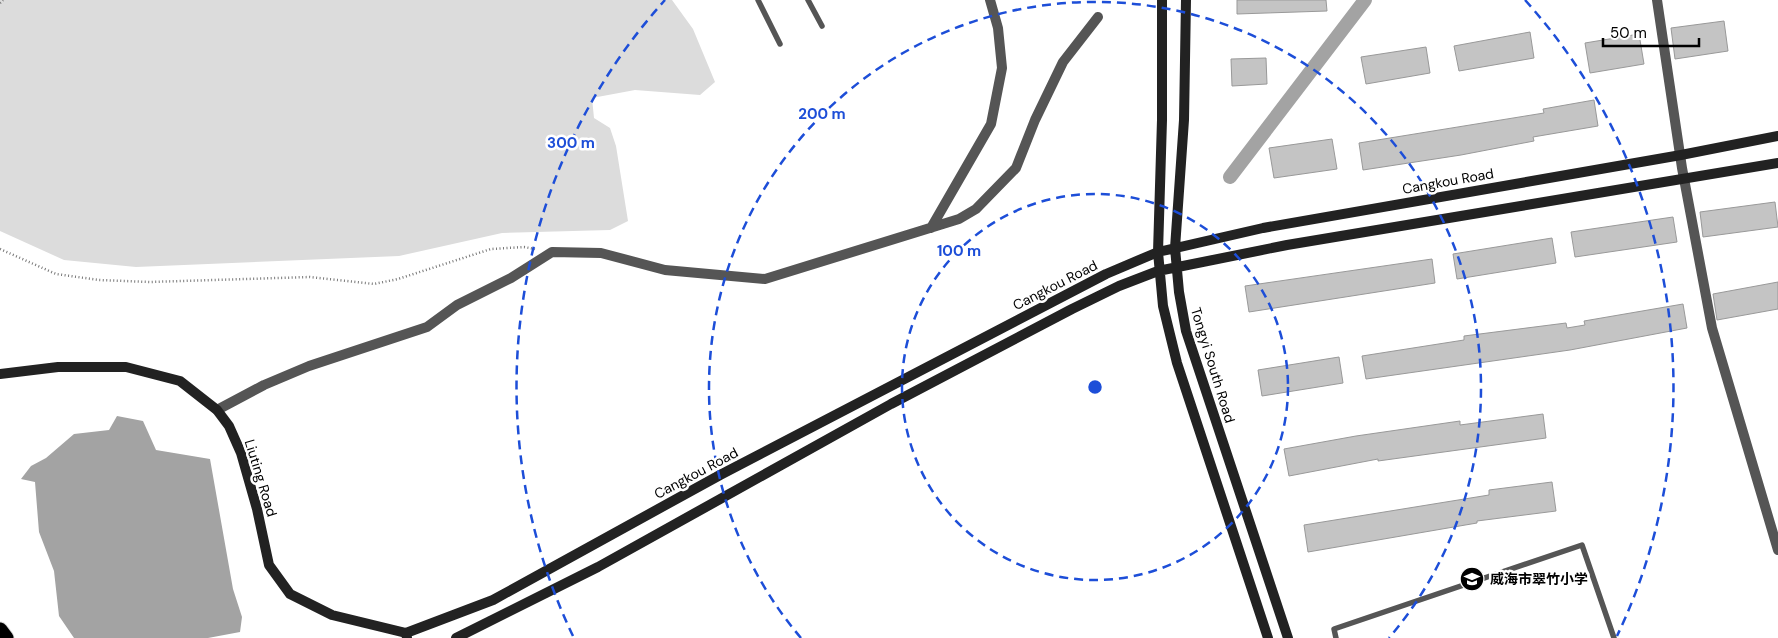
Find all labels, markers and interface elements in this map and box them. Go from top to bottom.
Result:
scale bar [1603,15,1699,47]
text: 50 m [1610,23,1647,43]
text: 200 m [798,104,846,124]
text: 300 m [547,133,595,153]
street label: Cangkou Road [1401,164,1495,198]
text: 100 m [937,241,981,261]
street label: Cangkou Road [1010,256,1100,314]
street label: Tongyi South Road [1187,305,1239,425]
centre of rings [1086,378,1104,396]
street label: Liuting Road [241,437,281,519]
street label: Cangkou Road [651,443,741,503]
school or university icon: 威海市翠竹小学 [1459,566,1485,592]
place label: 威海市翠竹小学 [1490,570,1588,588]

